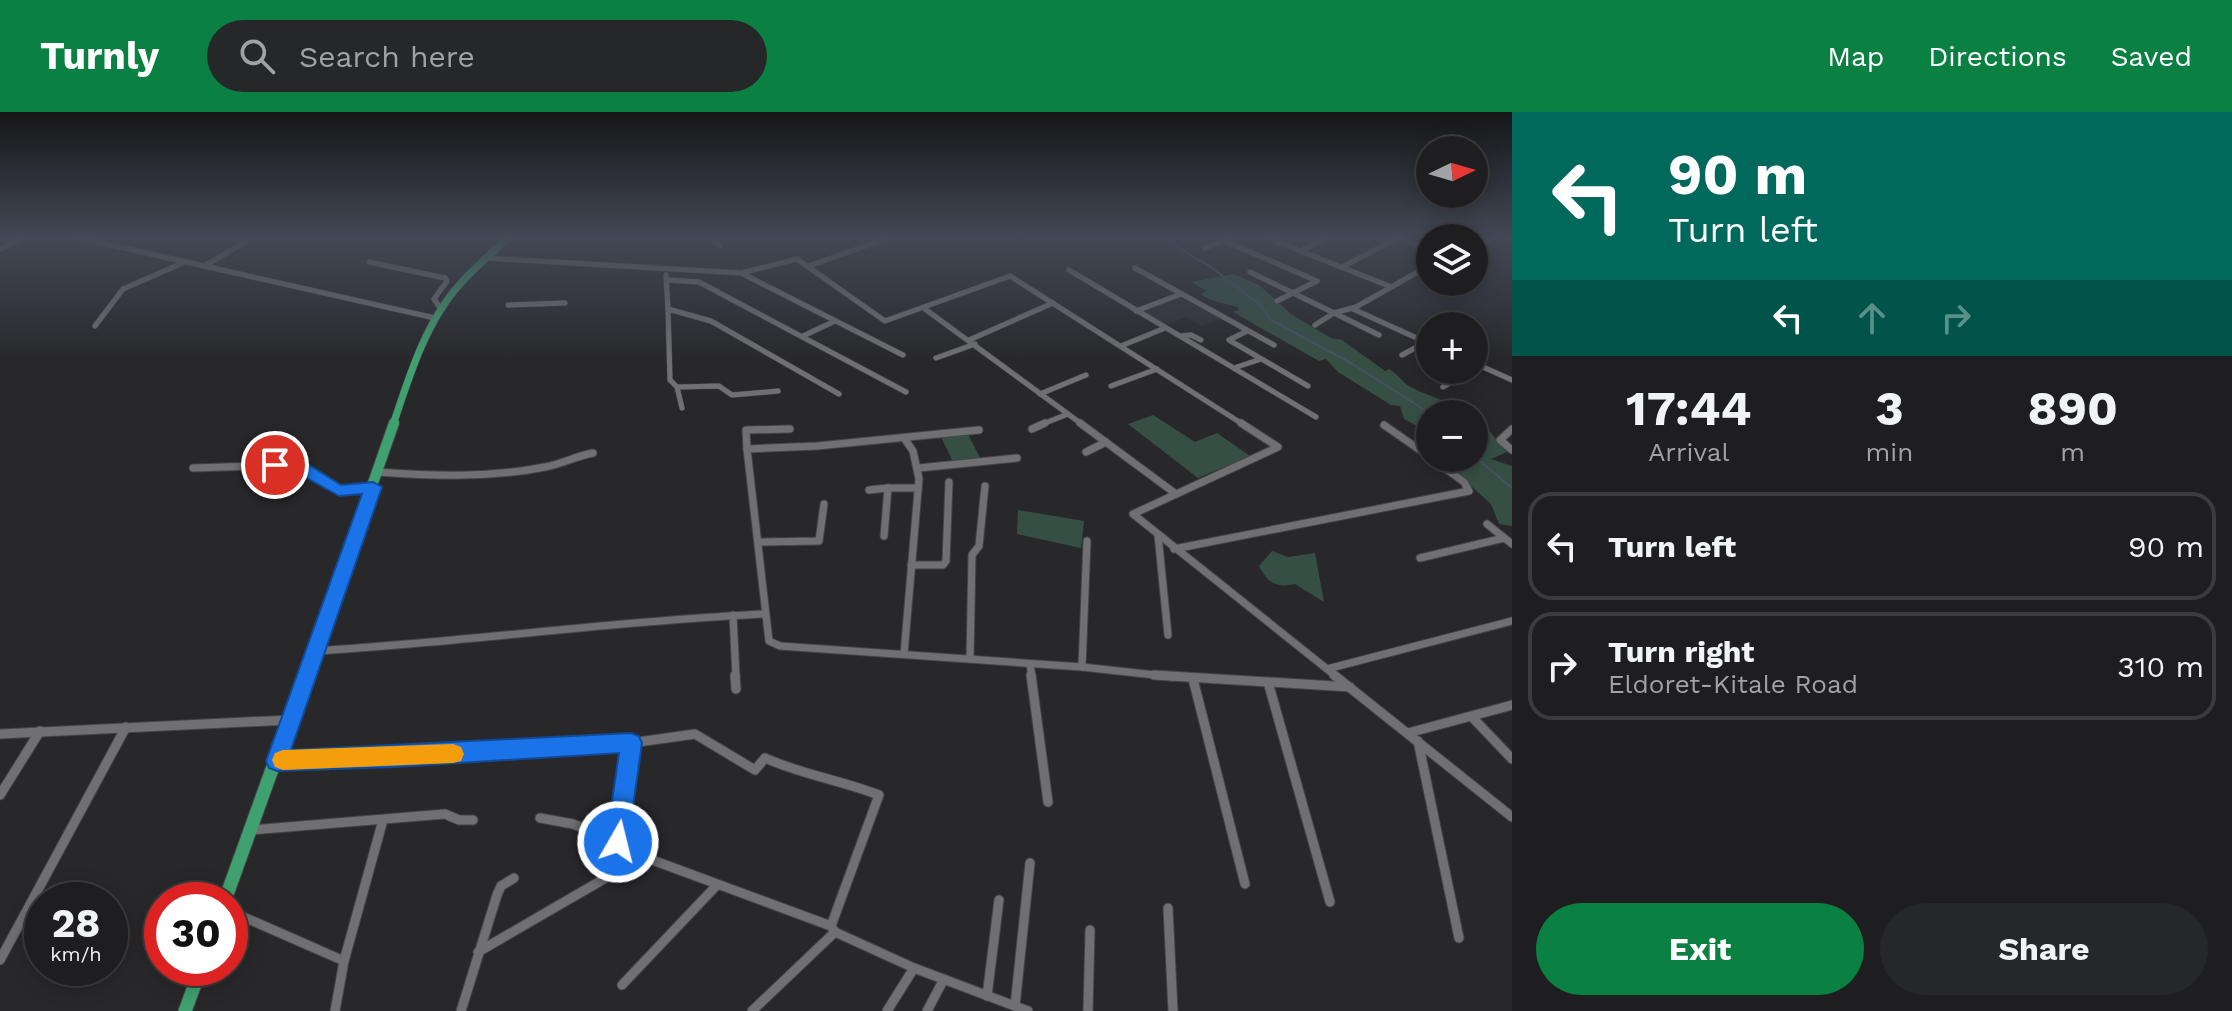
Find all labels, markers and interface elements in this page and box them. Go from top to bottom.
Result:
search box [207,20,767,92]
text: Turnly [40,34,159,78]
icon: search [235,34,279,78]
text: Search here [299,39,475,74]
text: Map [1827,40,1884,73]
text: Directions [1928,40,2067,73]
text: Saved [2111,40,2192,73]
north arrow [1416,136,1488,208]
map controls [1416,136,1488,472]
text: 90 m [1668,142,1807,208]
icon: left [1536,144,1640,248]
text: Turn left [1668,209,1818,251]
button: layers [1416,224,1488,296]
icon: left [1766,296,1810,340]
icon: ahead [1850,296,1894,340]
icon: right [1934,296,1978,340]
button: + [1416,312,1488,384]
text: 17:44 [1626,380,1752,437]
text: 3 [1875,380,1904,437]
text: 890 [2027,380,2118,437]
button: − [1416,400,1488,472]
pin [241,431,309,499]
text: Arrival [1648,437,1729,467]
text: min [1866,437,1913,467]
text: m [2060,437,2085,467]
icon: arrive [253,443,297,487]
icon: left [1540,524,1584,568]
text: Turn left [1608,529,1736,564]
text: 90 m [2128,529,2204,564]
text: Turn right [1608,634,1754,669]
icon: right [1540,644,1584,688]
text: 310 m [2117,649,2204,684]
text: Eldoret-Kitale Road [1608,669,1858,699]
position arrow [576,800,660,884]
speed limit sign: 30 [144,882,248,986]
text: 28 [52,900,100,947]
button: Exit [1536,903,1864,995]
button: Share [1880,903,2208,995]
text: km/h [50,942,102,966]

